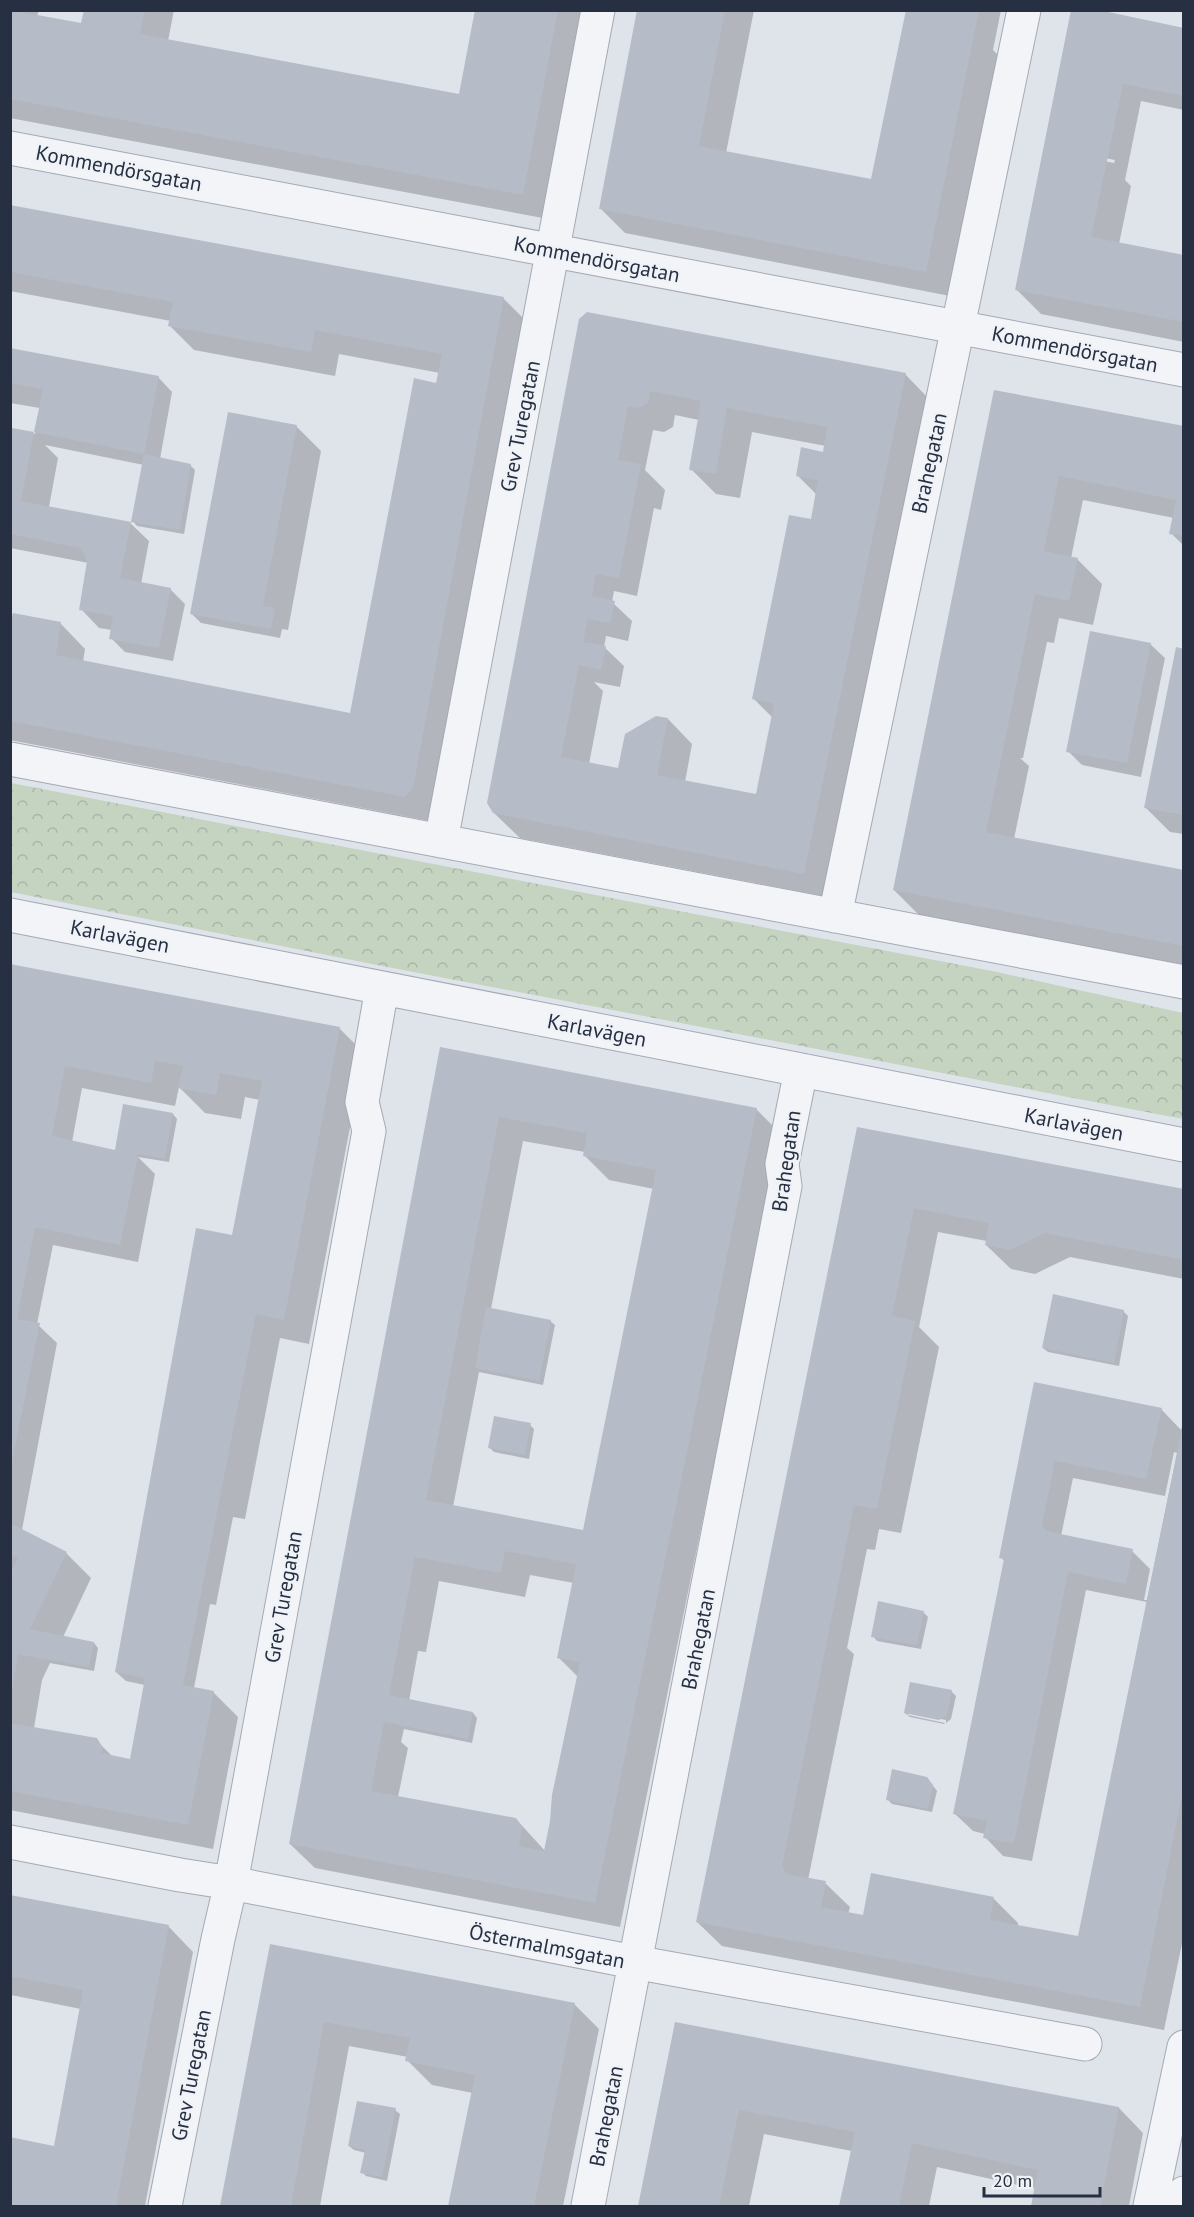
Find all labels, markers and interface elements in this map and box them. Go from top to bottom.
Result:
street label: Kommendörsgatan [34,139,204,197]
street label: Kommendörsgatan [512,230,682,288]
street label: Kommendörsgatan [990,320,1160,378]
street label: Grev Turegatan [494,358,546,494]
street label: Brahegatan [905,410,953,516]
street label: Karlavägen [68,913,172,959]
street label: Karlavägen [545,1007,649,1053]
street label: Karlavägen [1022,1101,1126,1147]
street label: Brahegatan [766,1108,806,1214]
street label: Grev Turegatan [258,1529,308,1665]
street label: Brahegatan [675,1586,721,1692]
street label: Östermalmsgatan [467,1918,627,1974]
street label: Grev Turegatan [165,2007,217,2143]
street label: Brahegatan [583,2063,629,2169]
scale bar [984,2160,1100,2198]
text: 20 m [993,2169,1032,2192]

